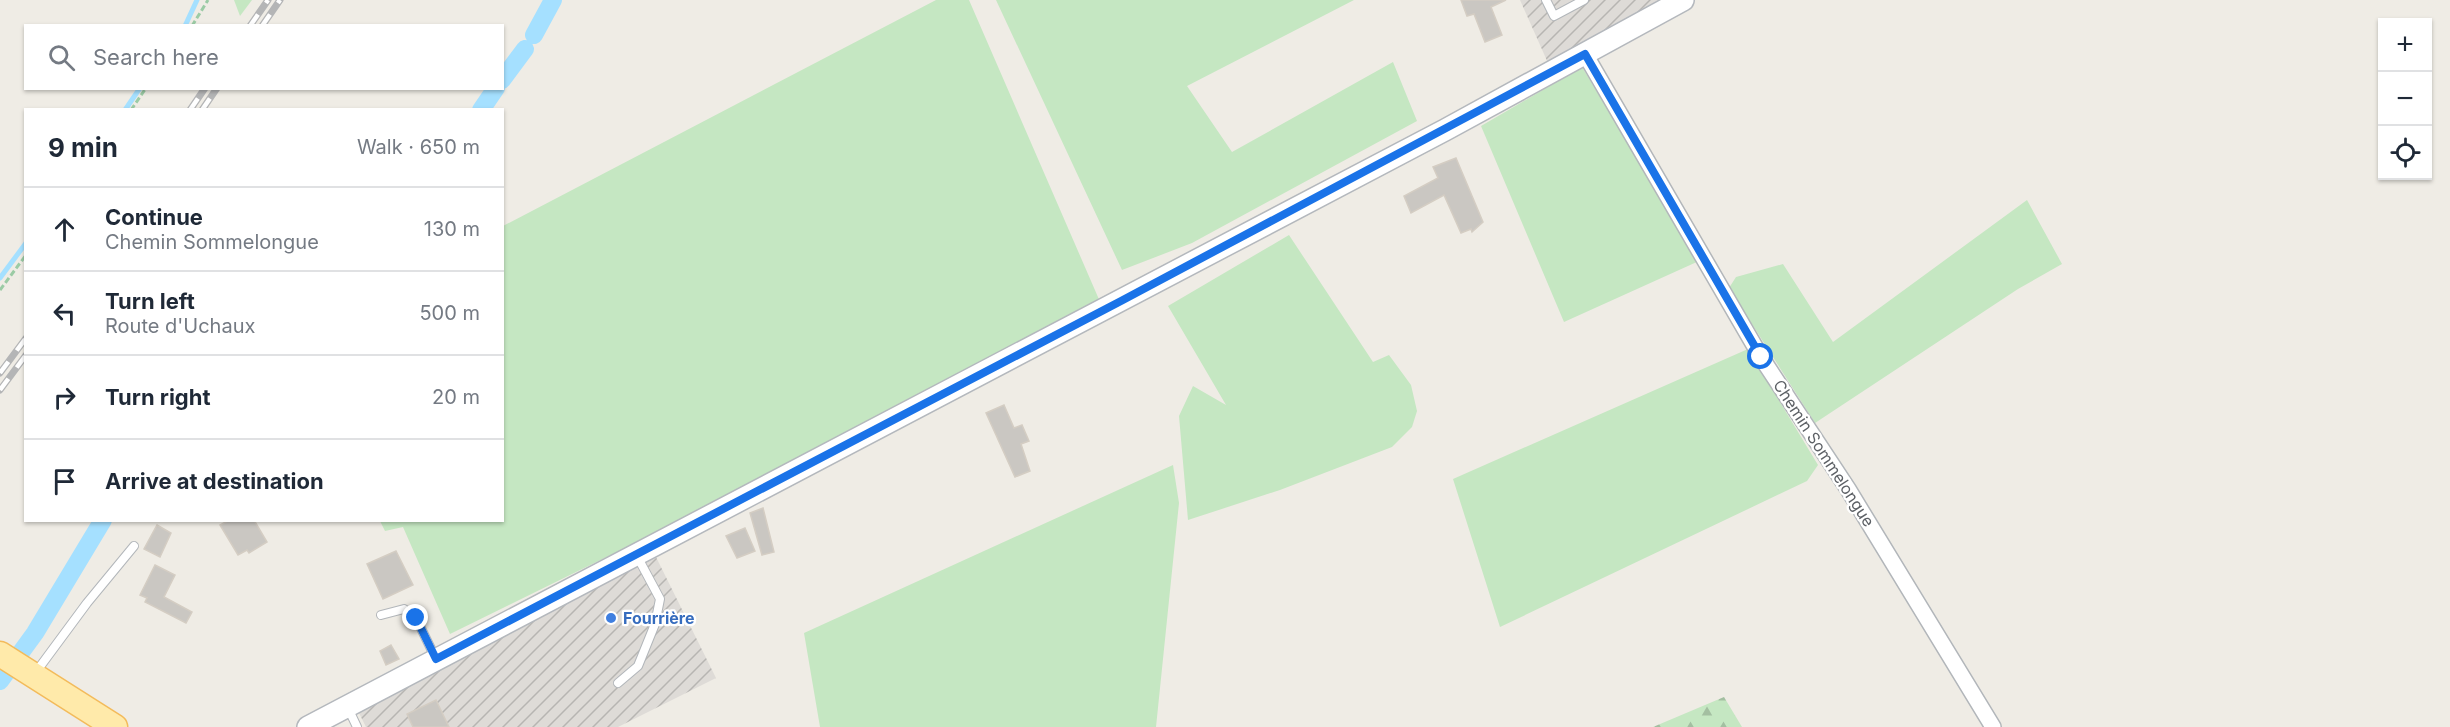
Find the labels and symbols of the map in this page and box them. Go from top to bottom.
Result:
route start [1747,343,1773,369]
street label: Chemin Sommelongue [1769,376,1879,530]
route end [402,604,428,630]
place label: Fourrière [623,608,695,628]
marker: Fourrière [604,611,618,625]

